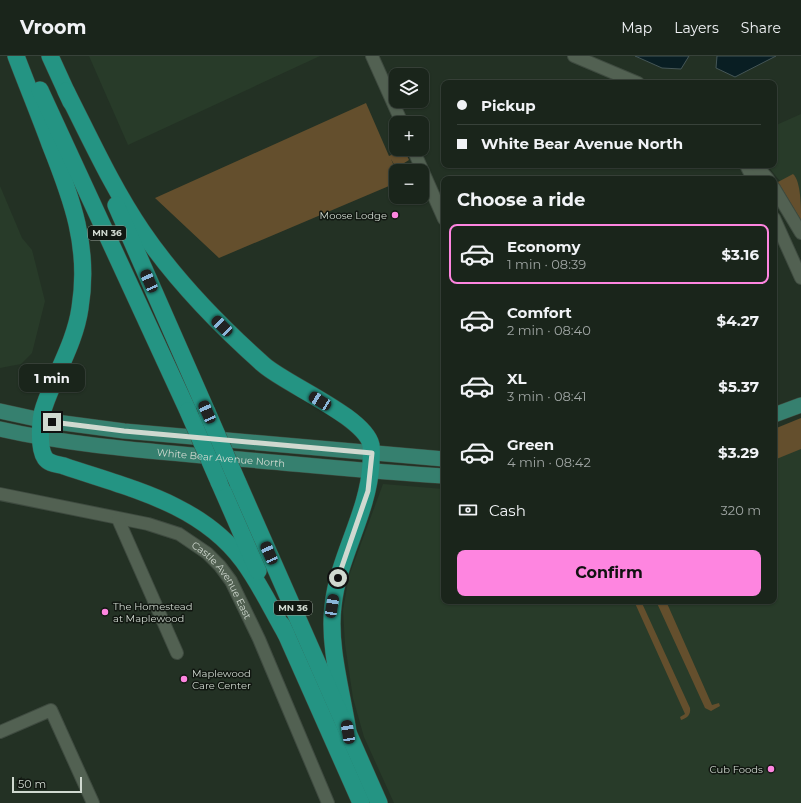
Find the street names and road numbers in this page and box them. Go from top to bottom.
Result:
road number: MN 36 [88,226,126,240]
street label: White Bear Avenue North [156,446,286,470]
street label: Castle Avenue East [189,538,254,621]
road number: MN 36 [274,601,312,615]

